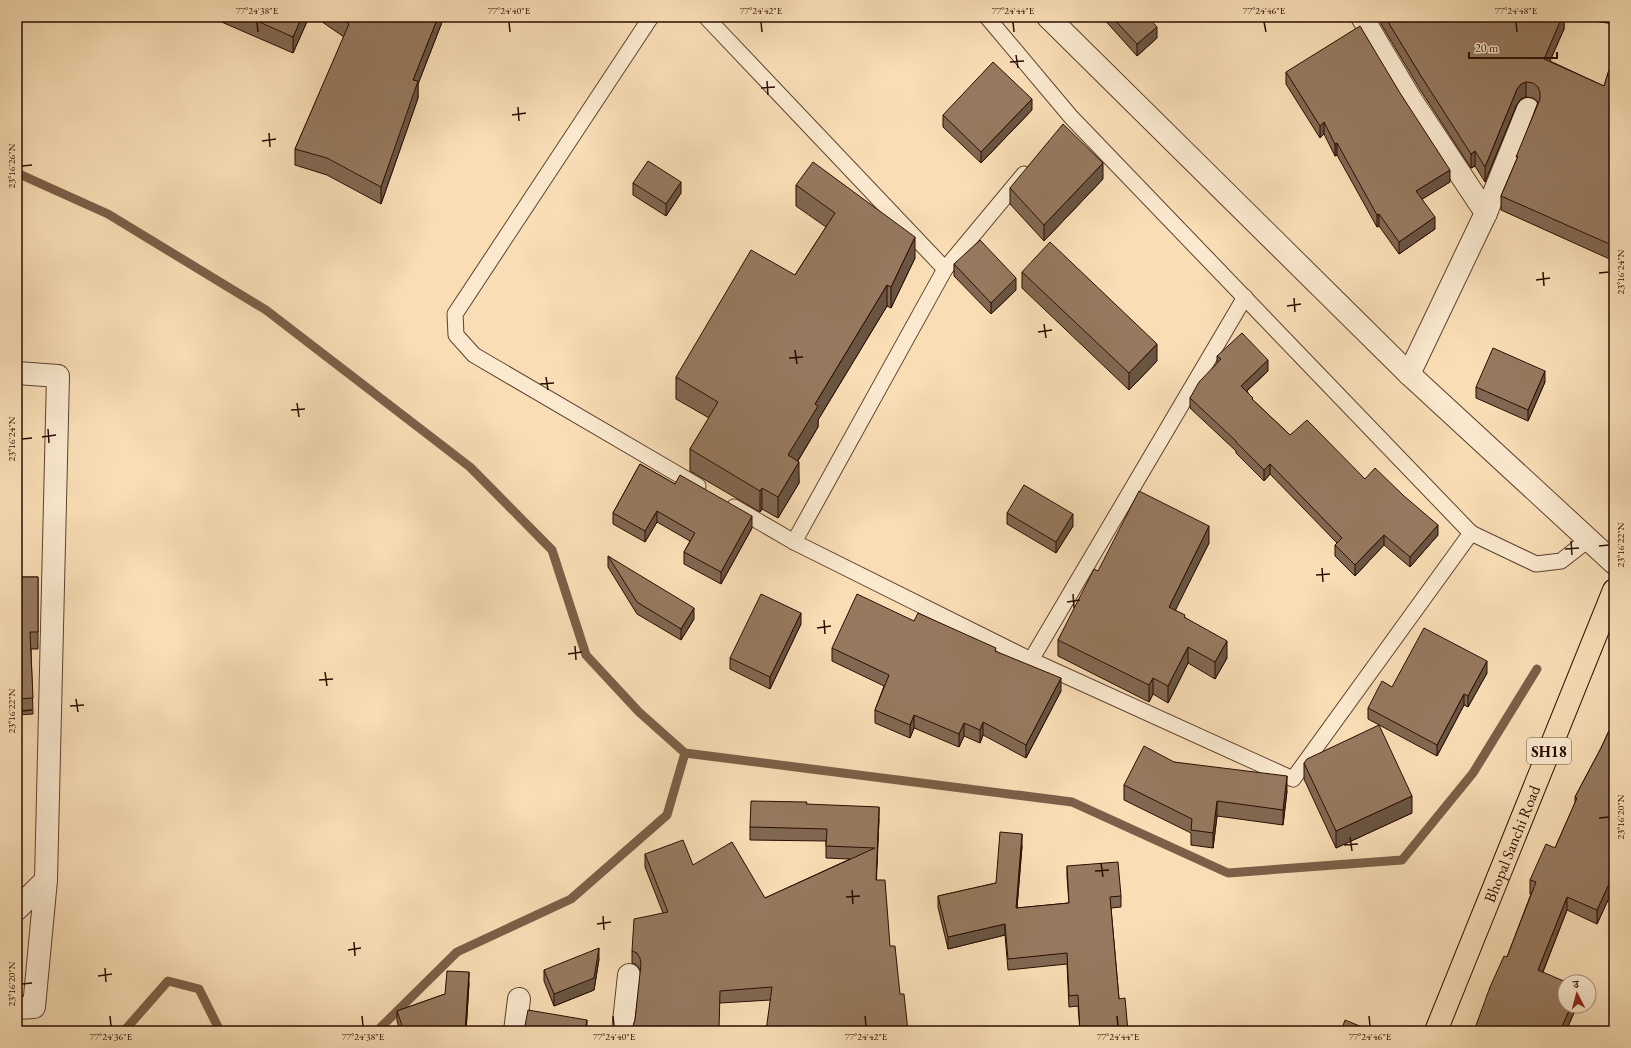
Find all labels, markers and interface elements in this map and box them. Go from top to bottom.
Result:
text: 77°24'38"E [236,4,279,17]
text: 77°24'40"E [488,4,531,17]
text: 77°24'42"E [740,4,783,17]
text: 77°24'44"E [992,4,1035,17]
text: 77°24'46"E [1243,4,1286,17]
text: 77°24'48"E [1495,4,1538,17]
scale bar [1469,34,1557,60]
text: 20 m [1475,40,1499,56]
text: 23°16'26"N [5,143,18,188]
text: 23°16'24"N [1614,249,1627,294]
text: 23°16'24"N [5,416,18,461]
text: 23°16'22"N [1614,522,1627,567]
text: 23°16'22"N [5,688,18,733]
road number: SH18 [1527,738,1571,764]
street label: Bhopal Sanchi Road [1479,781,1545,905]
text: 23°16'20"N [1614,794,1627,839]
text: 23°16'20"N [5,961,18,1006]
north arrow [1557,974,1597,1014]
text: उ [1571,977,1581,991]
text: 77°24'36"E [90,1030,133,1043]
text: 77°24'38"E [342,1030,385,1043]
text: 77°24'40"E [593,1030,636,1043]
text: 77°24'42"E [845,1030,888,1043]
text: 77°24'44"E [1097,1030,1140,1043]
text: 77°24'46"E [1349,1030,1392,1043]

